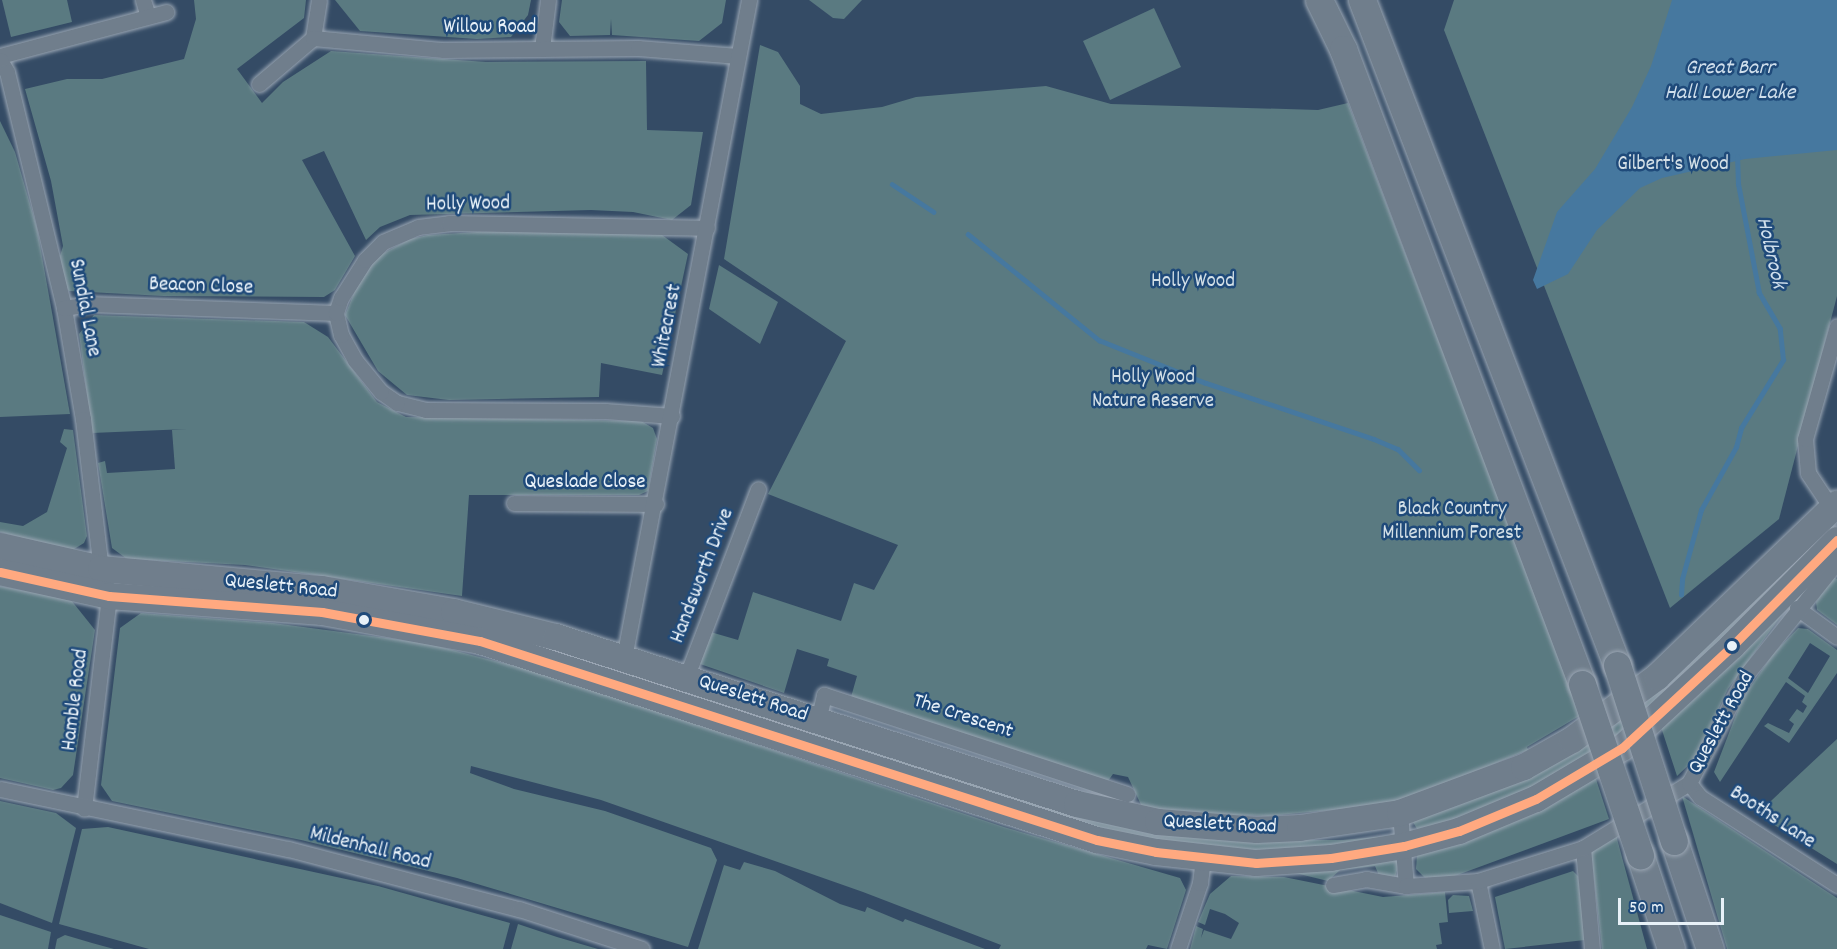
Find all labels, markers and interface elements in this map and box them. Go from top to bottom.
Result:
street label: Willow Road [444,15,536,41]
water label: Great Barr Hall Lower Lake [1665,55,1795,106]
park label: Gilbert's Wood [1617,152,1729,178]
street label: Holly Wood [426,192,510,218]
water label: Holbrook [1749,215,1791,291]
street label: Sundial Lane [62,257,106,359]
park label: Holly Wood [1151,269,1235,295]
street label: Beacon Close [149,273,253,301]
street label: Whitecrest [648,282,688,370]
park label: Holly Wood Nature Reserve [1092,365,1214,415]
street label: Queslade Close [525,470,645,496]
park label: Black Country Millennium Forest [1382,497,1522,547]
street label: Handsworth Drive [666,505,740,647]
street label: Queslett Road [223,569,339,605]
unlabelled marker [358,614,370,626]
unlabelled marker [1726,640,1738,652]
street label: Hamble Road [57,648,95,752]
street label: Queslett Road [1684,667,1760,779]
street label: Queslett Road [695,670,811,728]
street label: The Crescent [910,689,1016,745]
street label: Booths Lane [1724,781,1820,855]
street label: Queslett Road [1163,809,1277,841]
street label: Mildenhall Road [307,822,433,876]
scale bar [1621,886,1728,924]
text: 50 m [1629,896,1664,921]

